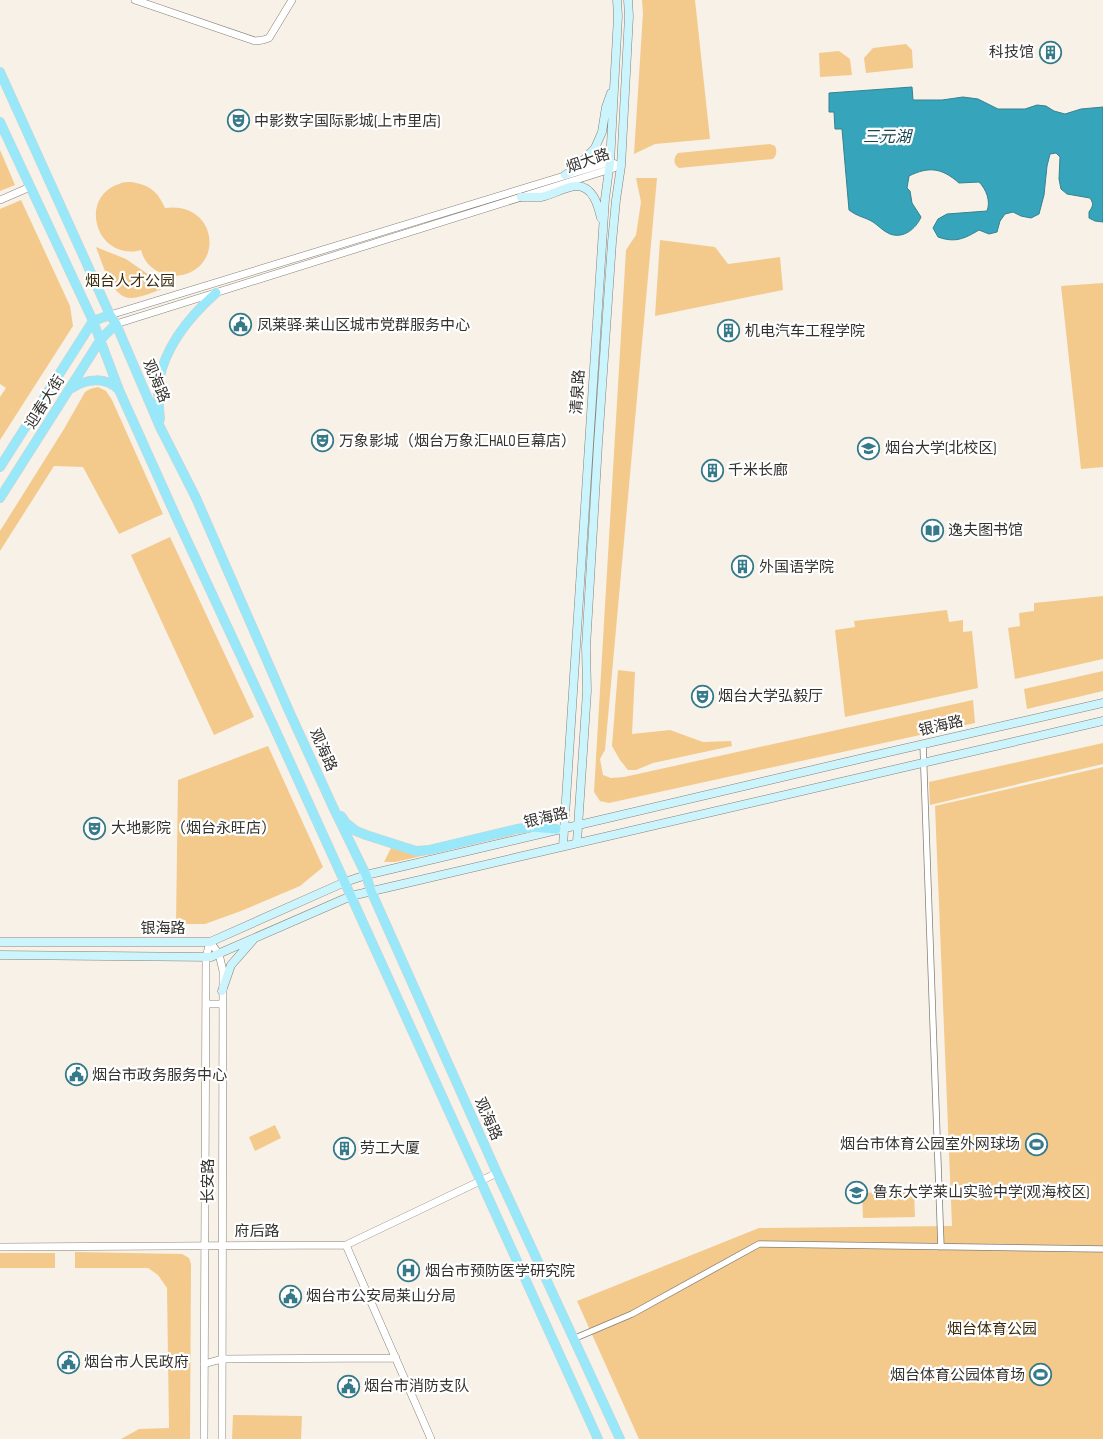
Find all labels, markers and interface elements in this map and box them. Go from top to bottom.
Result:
building icon: 科技馆 [1038,40,1062,64]
place label: 科技馆 [989,43,1034,62]
theatre icon: 中影数字国际影城(上市里店) [226,109,250,133]
place label: 中影数字国际影城(上市里店) [254,112,441,131]
water label: 三元湖 [863,128,914,147]
street label: 烟大路 [564,145,612,177]
park label: 烟台人才公园 [85,272,175,291]
public building icon: 凤莱驿·莱山区城市党群服务中心 [229,313,253,337]
place label: 凤莱驿·莱山区城市党群服务中心 [257,316,470,335]
building icon: 机电汽车工程学院 [717,319,741,343]
place label: 机电汽车工程学院 [745,322,865,341]
street label: 观海路 [138,357,174,405]
street label: 清泉路 [567,369,589,415]
street label: 迎春大街 [21,372,69,432]
theatre icon: 万象影城（烟台万象汇HALO巨幕店） [311,429,335,453]
place label: 万象影城（烟台万象汇HALO巨幕店） [339,432,576,451]
school or university icon: 烟台大学(北校区) [857,436,881,460]
place label: 烟台大学(北校区) [885,439,997,458]
building icon: 千米长廊 [700,458,724,482]
place label: 千米长廊 [728,461,788,480]
library icon: 逸夫图书馆 [920,518,944,542]
place label: 逸夫图书馆 [948,521,1023,540]
building icon: 外国语学院 [731,555,755,579]
place label: 外国语学院 [759,558,834,577]
theatre icon: 烟台大学弘毅厅 [690,684,714,708]
place label: 烟台大学弘毅厅 [718,687,823,706]
street label: 银海路 [917,712,965,740]
street label: 观海路 [305,726,341,774]
street label: 银海路 [522,804,570,832]
theatre icon: 大地影院（烟台永旺店） [83,816,107,840]
place label: 大地影院（烟台永旺店） [111,819,276,838]
street label: 银海路 [140,919,186,938]
public building icon: 烟台市政务服务中心 [64,1063,88,1087]
place label: 烟台市政务服务中心 [92,1066,227,1085]
street label: 观海路 [470,1095,506,1143]
sports icon: 烟台市体育公园室外网球场 [1024,1132,1048,1156]
place label: 烟台市体育公园室外网球场 [840,1135,1020,1154]
building icon: 劳工大厦 [332,1136,356,1160]
place label: 劳工大厦 [360,1139,420,1158]
street label: 长安路 [199,1158,218,1204]
school or university icon: 鲁东大学莱山实验中学(观海校区) [845,1180,869,1204]
place label: 鲁东大学莱山实验中学(观海校区) [873,1183,1090,1202]
street label: 府后路 [234,1222,280,1241]
hospital icon: 烟台市预防医学研究院 [397,1259,421,1283]
place label: 烟台市预防医学研究院 [425,1262,575,1281]
public building icon: 烟台市公安局莱山分局 [278,1284,302,1308]
place label: 烟台市公安局莱山分局 [306,1287,456,1306]
park label: 烟台体育公园 [947,1320,1037,1339]
public building icon: 烟台市人民政府 [56,1350,80,1374]
place label: 烟台市人民政府 [84,1353,189,1372]
sports icon: 烟台体育公园体育场 [1029,1363,1053,1387]
place label: 烟台体育公园体育场 [890,1366,1025,1385]
public building icon: 烟台市消防支队 [336,1374,360,1398]
place label: 烟台市消防支队 [364,1377,469,1396]

